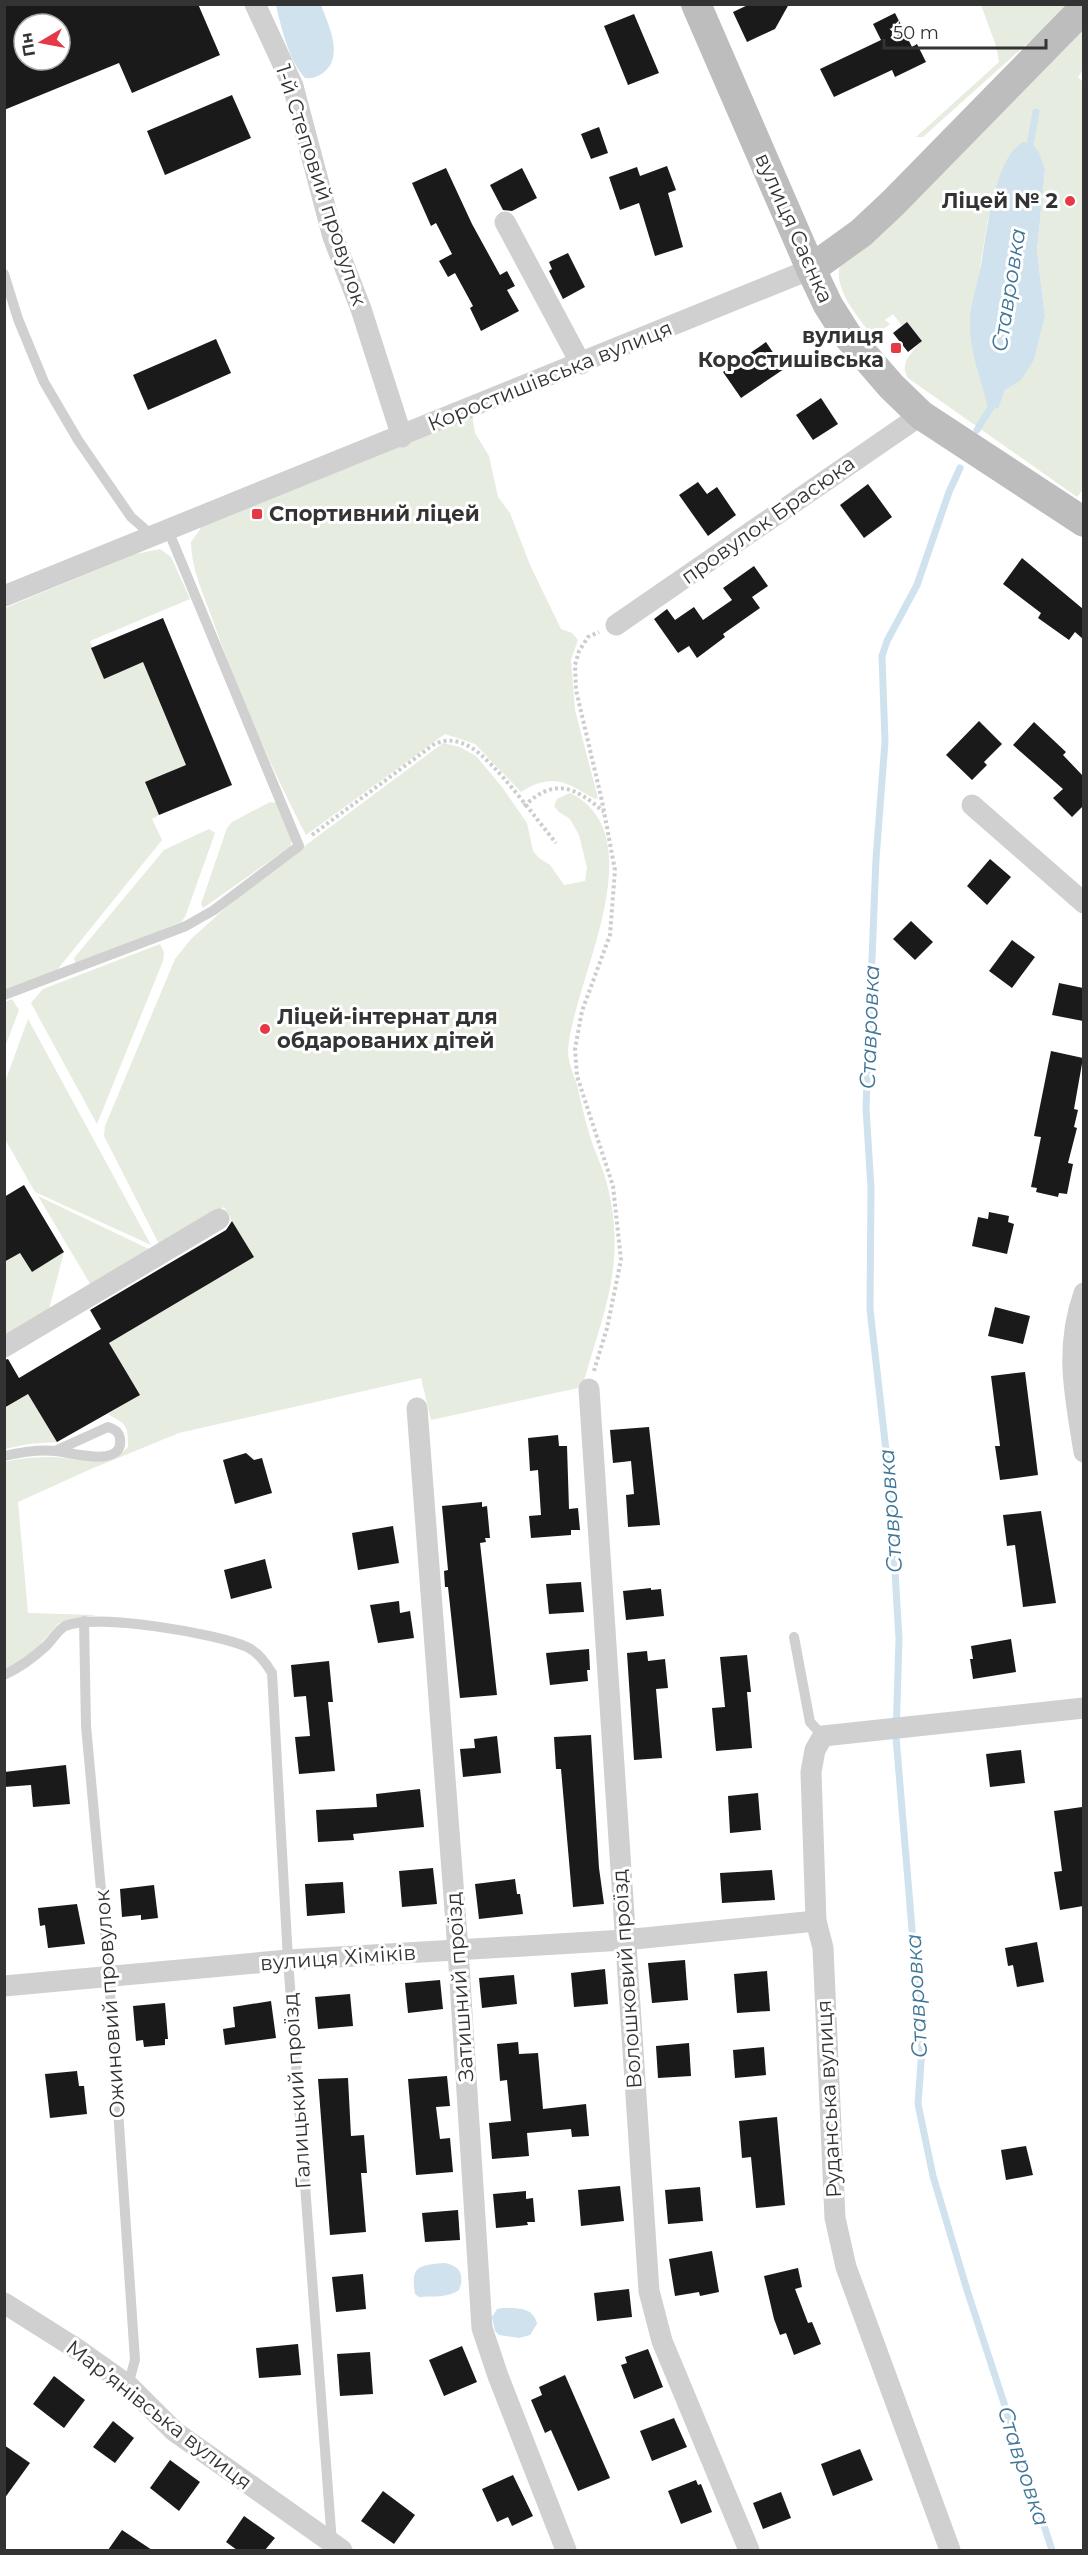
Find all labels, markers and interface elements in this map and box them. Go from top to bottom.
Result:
north arrow [12,12,72,72]
scale bar [884,12,1046,50]
text: 50 m [893,22,939,44]
text: Пн [16,31,39,58]
street label: 1-й Степовий провулок [271,61,372,309]
street label: вулиця Саєнка [750,149,839,307]
place label: Ліцей № 2 [942,188,1058,213]
marker: Ліцей № 2 [1063,194,1077,208]
water label: Ставровка [985,226,1032,354]
street label: Коростишівська вулиця [424,315,676,436]
place label: вулиця Коростишівська [698,323,884,372]
marker: вулиця Коростишівська [889,341,903,355]
street label: провулок Брасюка [676,450,859,589]
place label: Спортивний ліцей [269,501,480,526]
marker: Спортивний ліцей [250,507,264,521]
water label: Ставровка [854,964,885,1090]
place label: Ліцей-інтернат для обдарованих дітей [277,1004,498,1053]
marker: Ліцей-інтернат для обдарованих дітей [258,1022,272,1036]
water label: Ставровка [873,1448,908,1574]
street label: Волошковий проїзд [606,1868,647,2090]
street label: Ожиновий провулок [89,1889,130,2119]
street label: Затишний проїзд [440,1891,479,2083]
water label: Ставровка [900,1933,933,2059]
street label: вулиця Хіміків [259,1940,417,1975]
street label: Галицький проїзд [277,1992,316,2190]
street label: Руданська вулиця [811,1999,846,2199]
street label: Марʼянівська вулиця [62,2334,257,2495]
water label: Ставровка [991,2403,1056,2530]

